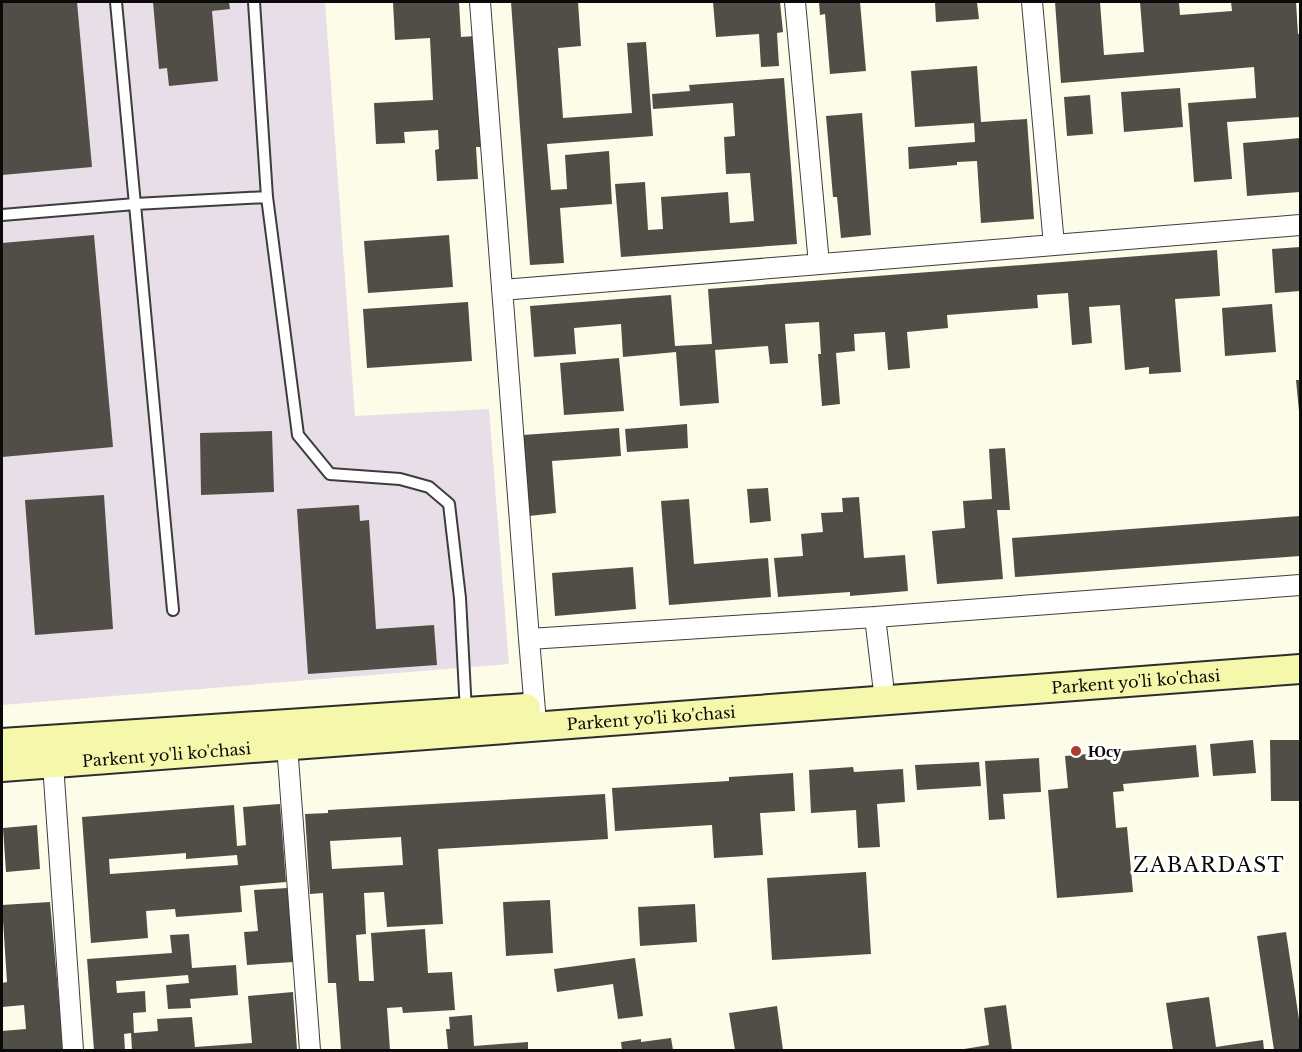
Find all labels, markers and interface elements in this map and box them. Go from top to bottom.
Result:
street label: Parkent yo'li ko'chasi [1051,665,1222,698]
street label: Parkent yo'li ko'chasi [566,702,737,734]
street label: Parkent yo'li ko'chasi [81,738,252,771]
place label: Юсу [1088,741,1121,761]
marker: Юсу [1069,744,1083,758]
district label: ZABARDAST [1133,853,1285,877]

